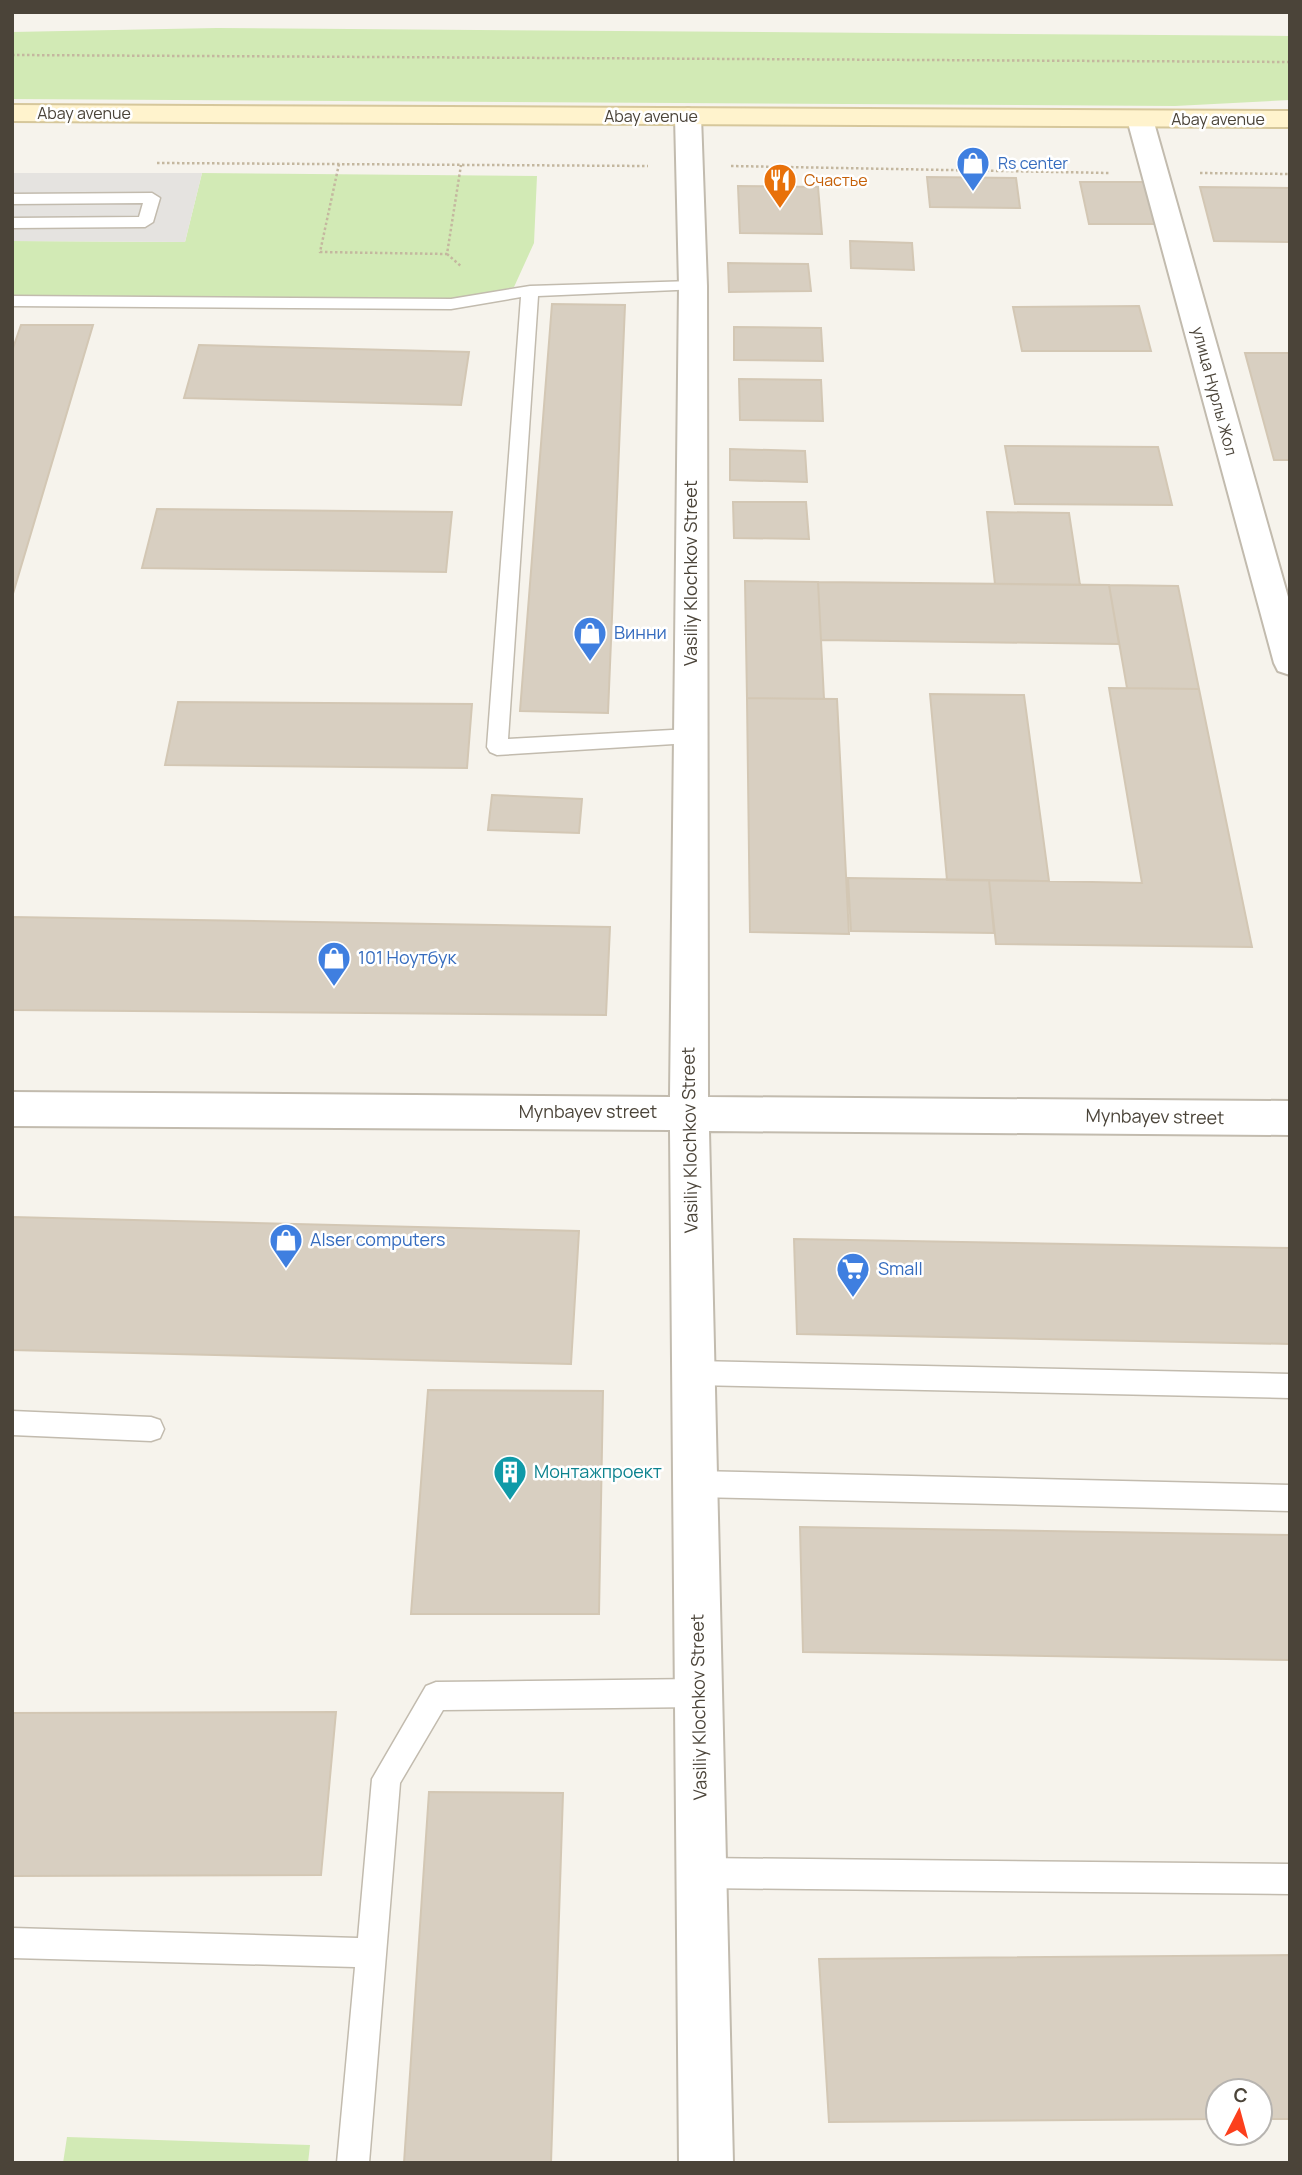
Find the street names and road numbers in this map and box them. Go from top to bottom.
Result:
street label: Abay avenue [37,102,131,124]
street label: Abay avenue [604,105,698,127]
street label: Abay avenue [1171,108,1265,130]
street label: улица Нурлы Жол [1187,324,1243,458]
street label: Vasiliy Klochkov Street [678,480,702,666]
street label: Vasiliy Klochkov Street [675,1047,703,1233]
street label: Mynbayev street [519,1099,657,1123]
street label: Mynbayev street [1085,1103,1225,1129]
street label: Vasiliy Klochkov Street [684,1614,712,1800]

